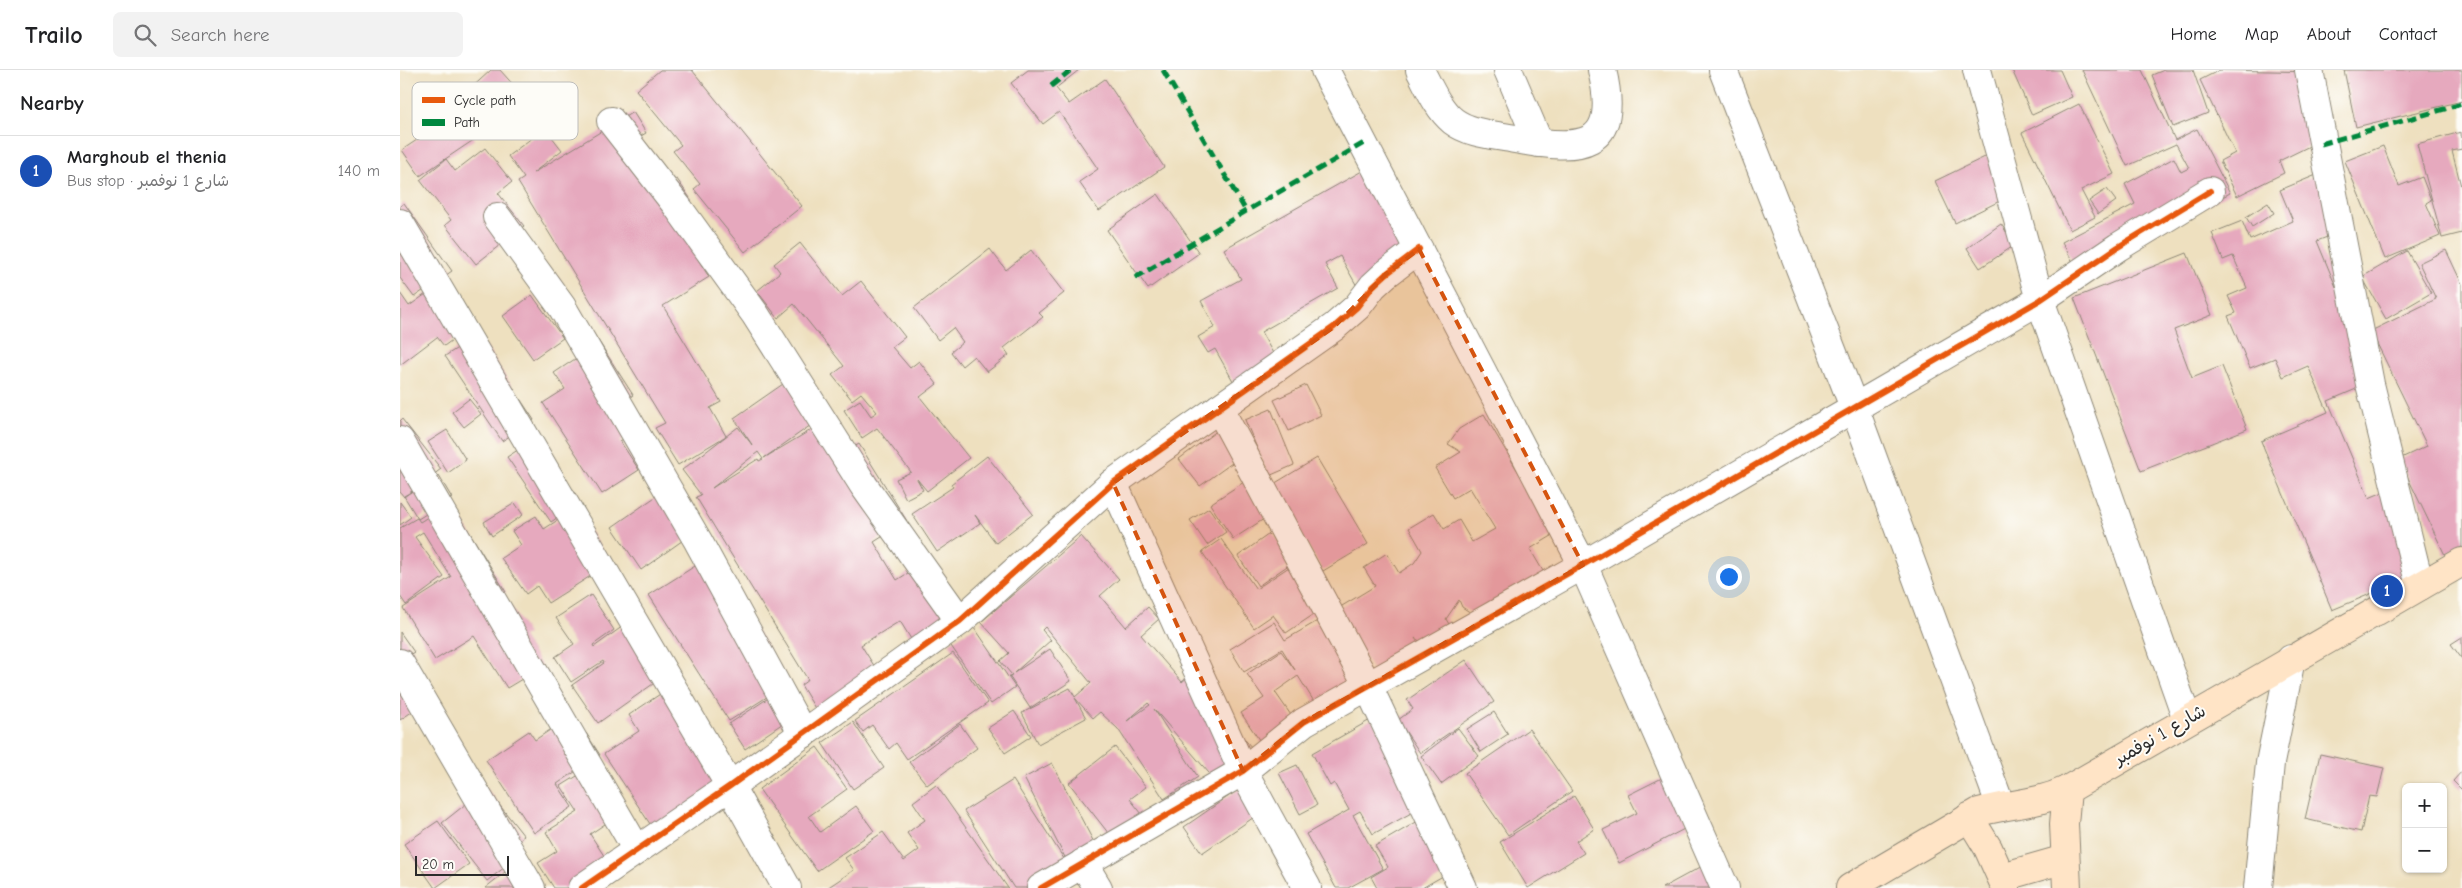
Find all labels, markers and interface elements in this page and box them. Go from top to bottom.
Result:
search box [113,12,463,57]
text: Trailo [25,21,83,49]
icon: search [131,21,159,49]
text: Search here [171,24,270,46]
text: Home [2170,24,2217,45]
text: Map [2245,24,2279,45]
text: About [2307,24,2351,45]
text: Contact [2379,24,2437,45]
legend [412,82,578,140]
text: Nearby [20,91,84,115]
text: Cycle path [454,92,516,109]
text: Path [454,114,480,131]
text: Marghoub el thenia [67,146,227,168]
text: 1 [33,162,39,180]
text: 140 m [338,162,380,180]
text: Bus stop · شارع 1 نوفمبر [67,172,229,190]
your location [1716,564,1742,590]
pin: 1 [2371,572,2403,610]
street label: شارع 1 نوفمبر [2109,700,2210,772]
map controls [2402,783,2447,873]
button: + [2402,783,2447,828]
button: − [2402,828,2447,873]
scale bar [415,853,509,876]
text: 20 m [422,856,454,873]

